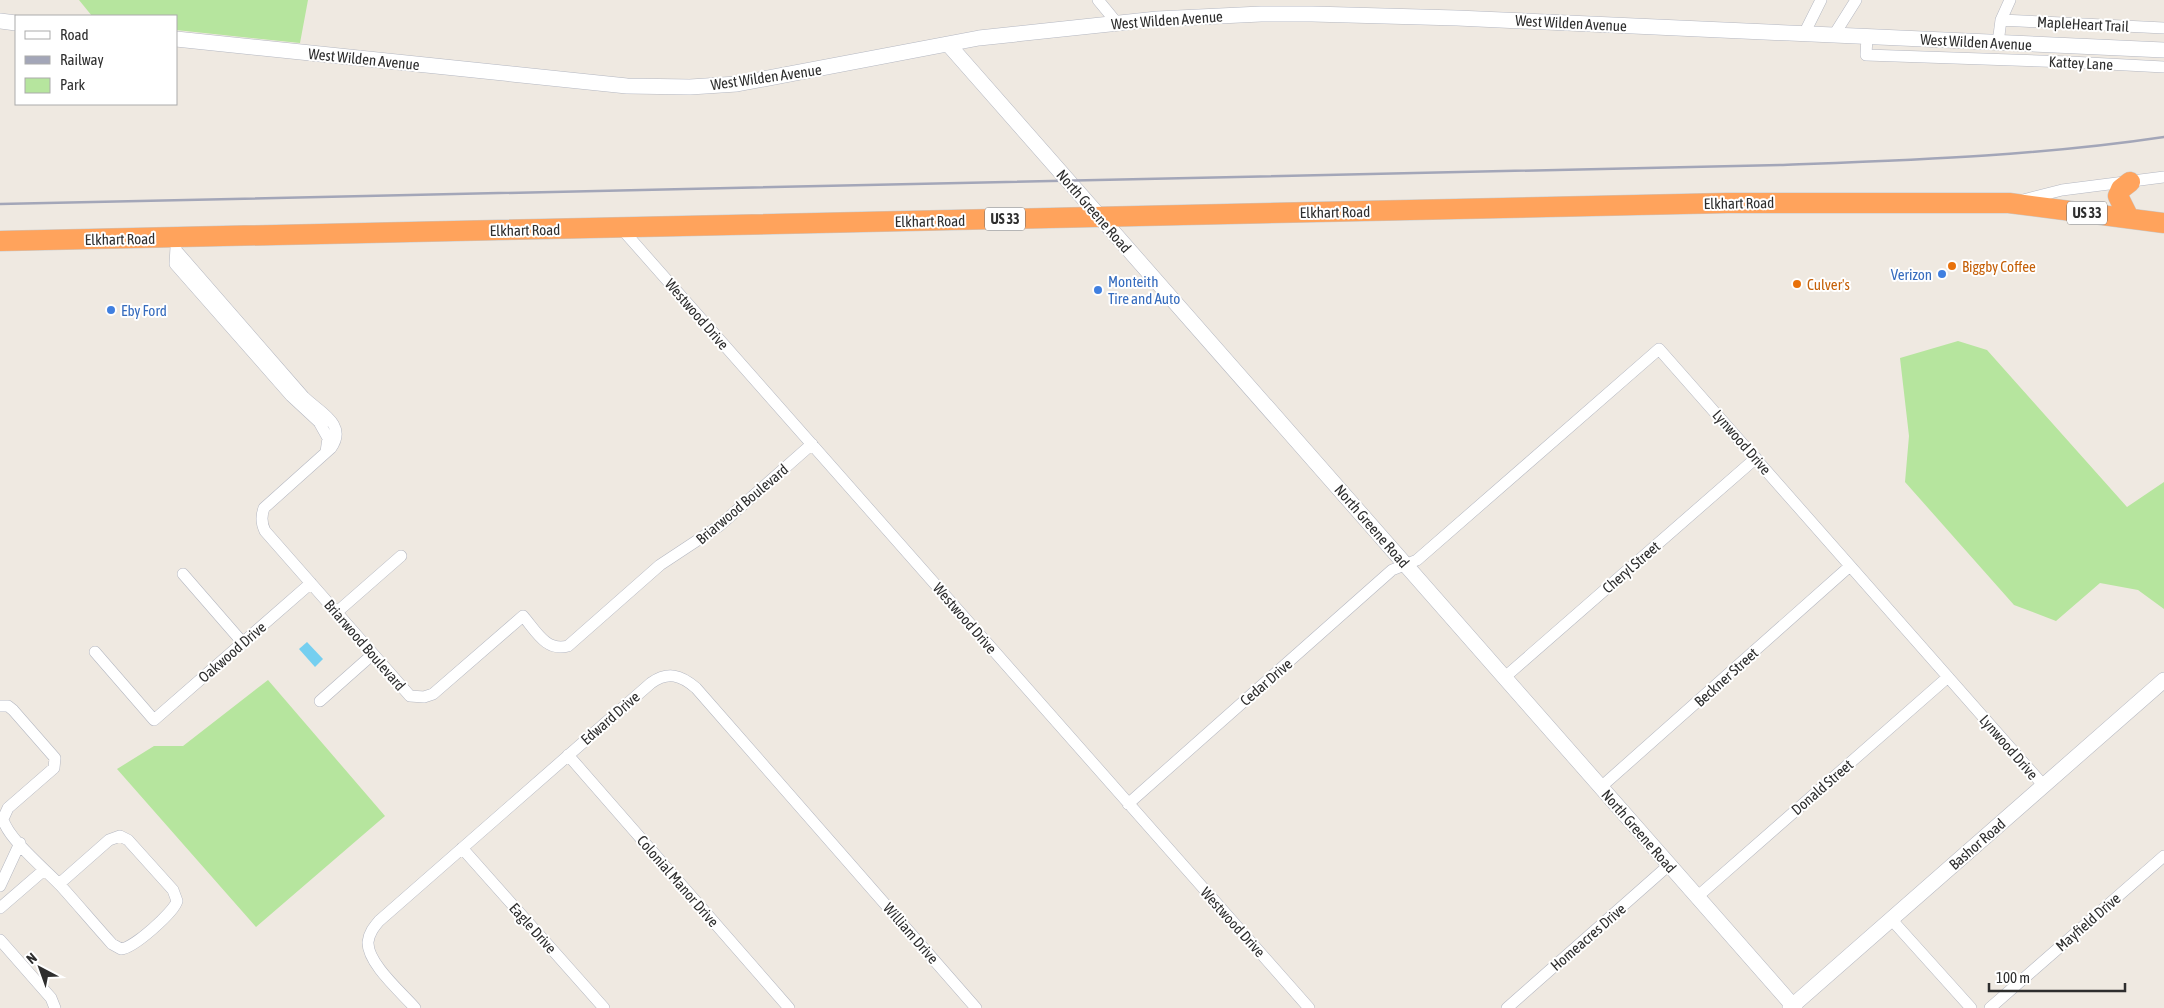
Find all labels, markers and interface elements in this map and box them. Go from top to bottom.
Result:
street label: West Wilden Avenue [1111,8,1224,32]
street label: West Wilden Avenue [1515,12,1627,34]
street label: MapleHeart Trail [2037,13,2129,35]
legend [15,15,178,105]
text: Road [60,26,89,43]
street label: West Wilden Avenue [1920,31,2032,53]
street label: West Wilden Avenue [308,45,421,73]
text: Railway [60,51,104,68]
street label: Kattey Lane [2048,53,2114,73]
street label: West Wilden Avenue [709,61,823,93]
text: Park [60,76,85,93]
street label: North Greene Road [1053,166,1135,256]
street label: Elkhart Road [1704,194,1774,212]
road number: US 33 [2067,202,2107,224]
street label: Elkhart Road [1300,203,1370,221]
road number: US 33 [985,208,1025,230]
street label: Elkhart Road [895,212,965,230]
street label: Elkhart Road [490,221,560,239]
street label: Elkhart Road [85,230,155,248]
place label: Biggby Coffee [1962,258,2036,275]
marker: Biggby Coffee [1946,260,1958,272]
place label: Verizon [1891,266,1932,283]
marker: Verizon [1936,268,1948,280]
place label: Monteith Tire and Auto [1108,273,1180,307]
street label: Westwood Drive [662,275,732,353]
place label: Culver's [1807,276,1850,293]
marker: Culver's [1791,278,1803,290]
marker: Monteith Tire and Auto [1092,284,1104,296]
place label: Eby Ford [121,302,167,319]
marker: Eby Ford [105,304,117,316]
street label: Lynwood Drive [1709,406,1775,478]
street label: Briarwood Boulevard [693,461,791,547]
street label: North Greene Road [1331,481,1413,571]
street label: Cheryl Street [1599,537,1663,597]
street label: Westwood Drive [930,579,1000,657]
street label: Briarwood Boulevard [321,596,409,694]
street label: Oakwood Drive [195,618,269,686]
street label: Beckner Street [1691,644,1761,710]
street label: Cedar Drive [1237,655,1296,709]
street label: Edward Drive [577,688,643,748]
street label: Lynwood Drive [1976,711,2042,783]
street label: Donald Street [1788,756,1856,818]
street label: North Greene Road [1598,786,1680,876]
street label: Bashor Road [1945,815,2009,873]
street label: Colonial Manor Drive [634,832,722,930]
street label: Westwood Drive [1197,884,1269,961]
street label: Mayfield Drive [2052,889,2124,955]
street label: Eagle Drive [506,899,560,957]
street label: William Drive [880,899,942,967]
street label: Homeacres Drive [1547,900,1629,974]
north arrow [15,943,65,993]
text: N [23,949,40,967]
scale bar [1989,960,2125,992]
text: 100 m [1996,969,2030,986]

